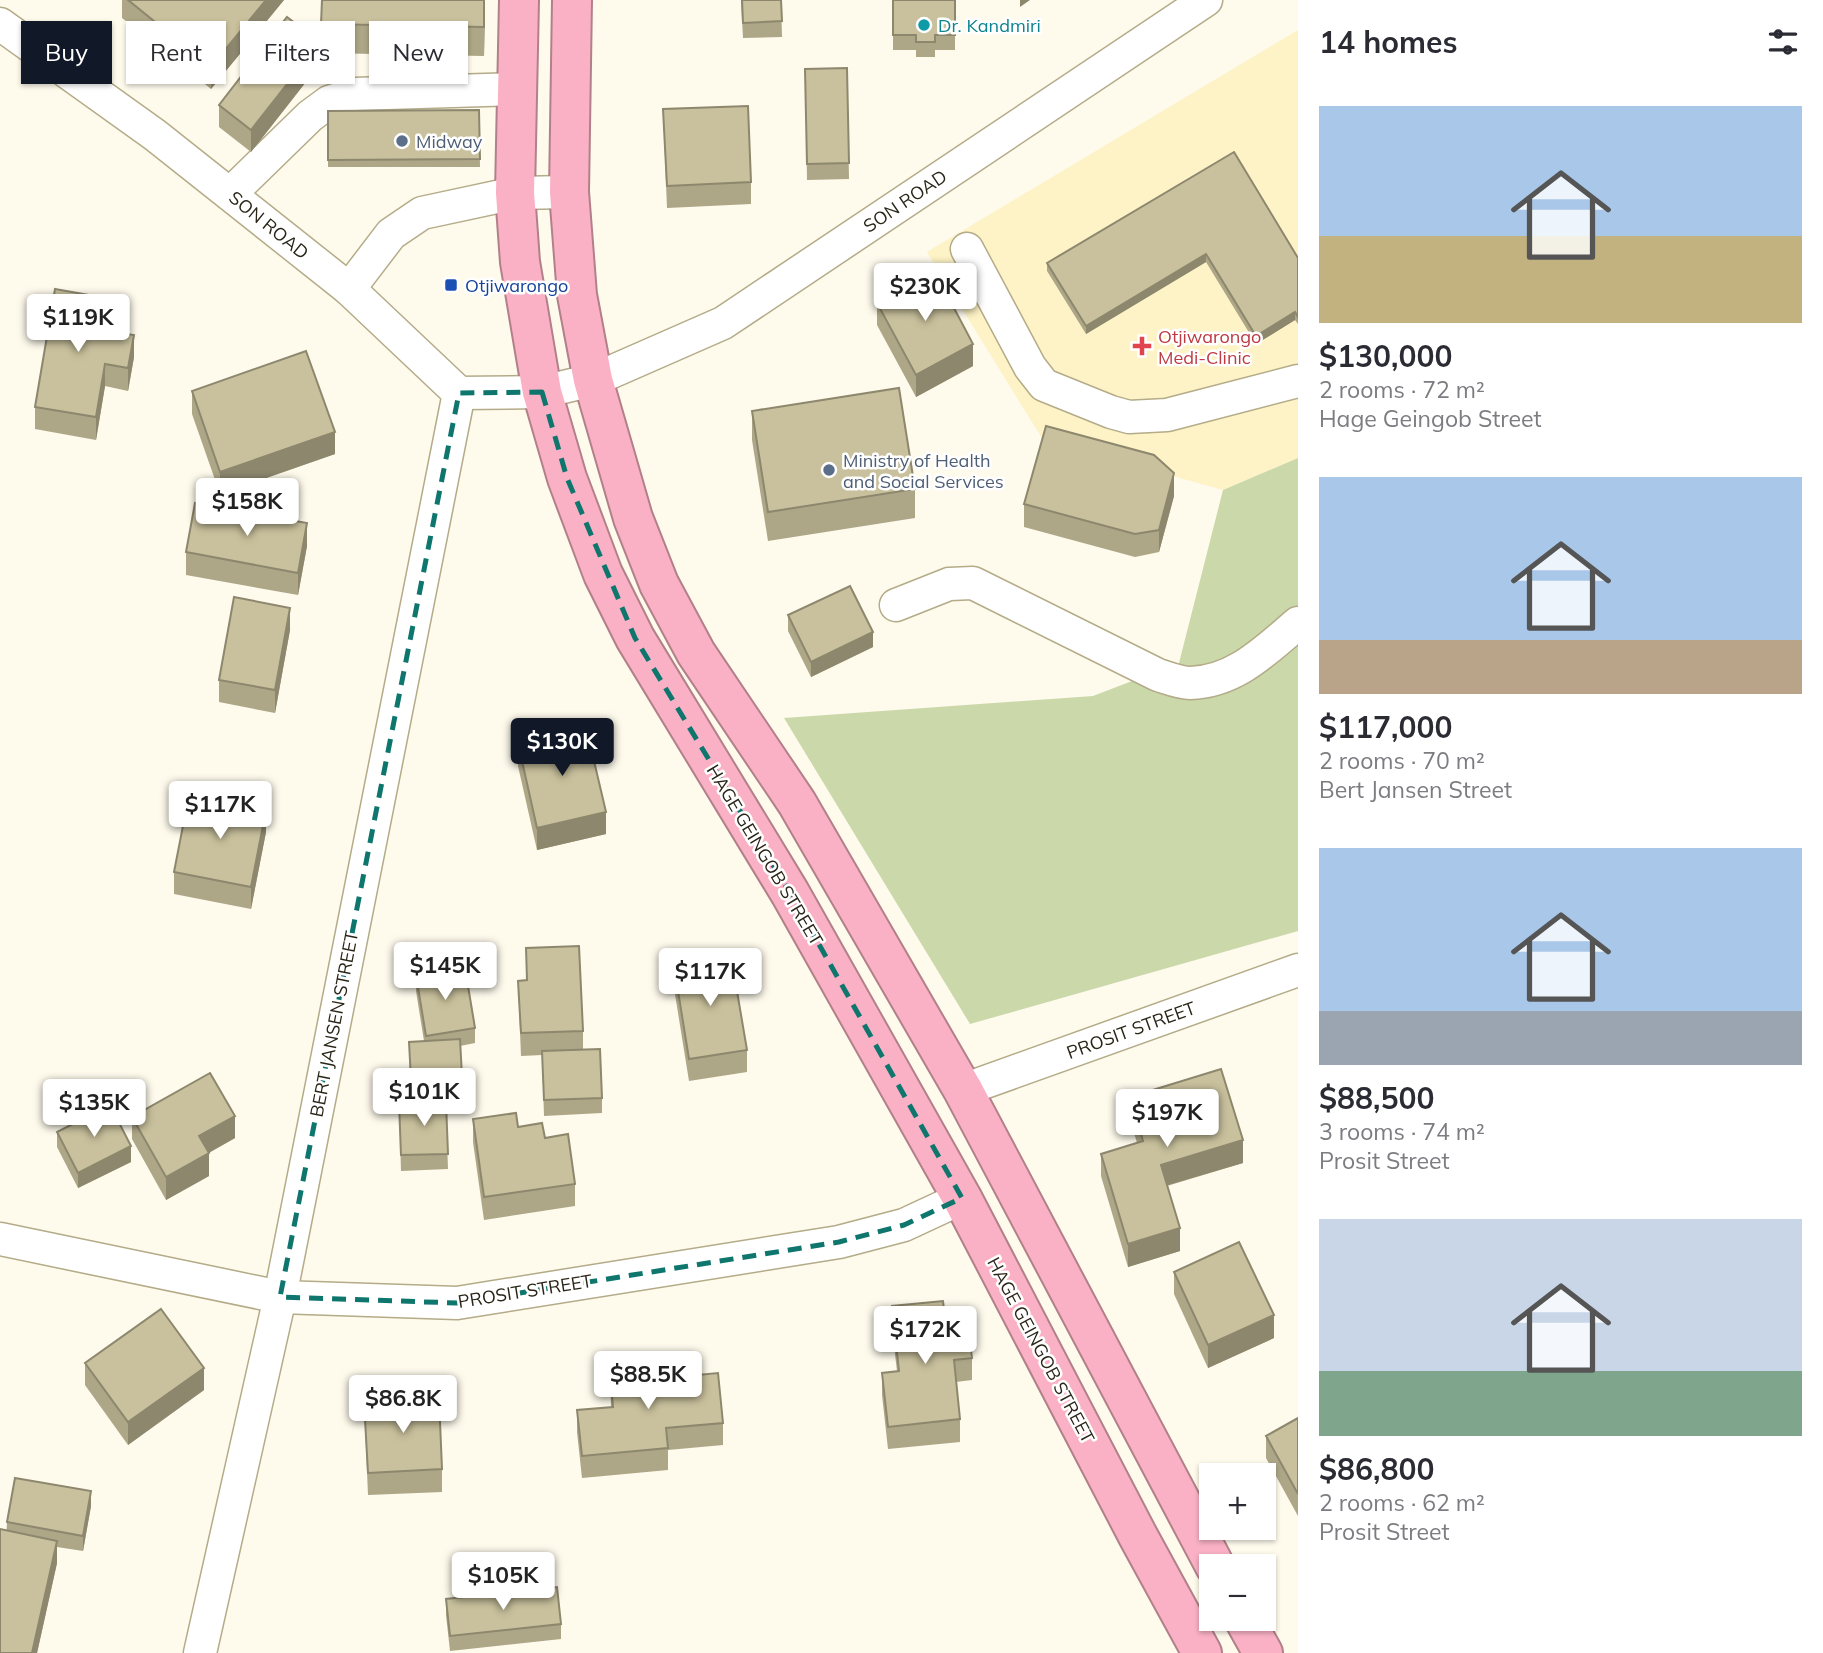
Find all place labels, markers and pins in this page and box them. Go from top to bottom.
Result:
place label: Dr. Kandmiri [938,14,1041,37]
marker: Dr. Kandmiri [916,17,932,33]
place label: Midway [416,130,483,153]
marker: Midway [394,133,410,149]
pin: $230K [876,264,974,323]
place label: Otjiwarongo [465,274,568,297]
marker: Otjiwarongo [443,277,459,293]
pin: $119K [29,294,127,354]
place label: Otjiwarongo Medi-Clinic [1158,325,1261,369]
marker: Otjiwarongo Medi-Clinic [1132,336,1152,356]
place label: Ministry of Health and Social Services [843,449,1004,493]
marker: Ministry of Health and Social Services [821,462,837,478]
pin: $158K [198,478,296,538]
pin: $130K [513,718,611,778]
pin: $117K [171,782,269,841]
pin: $145K [396,942,494,1002]
pin: $117K [661,948,759,1008]
pin: $101K [375,1068,473,1128]
pin: $135K [45,1080,143,1139]
pin: $197K [1118,1090,1216,1149]
pin: $172K [876,1306,974,1366]
pin: $88.5K [591,1352,705,1411]
pin: $86.8K [346,1376,460,1435]
pin: $105K [454,1552,552,1612]

